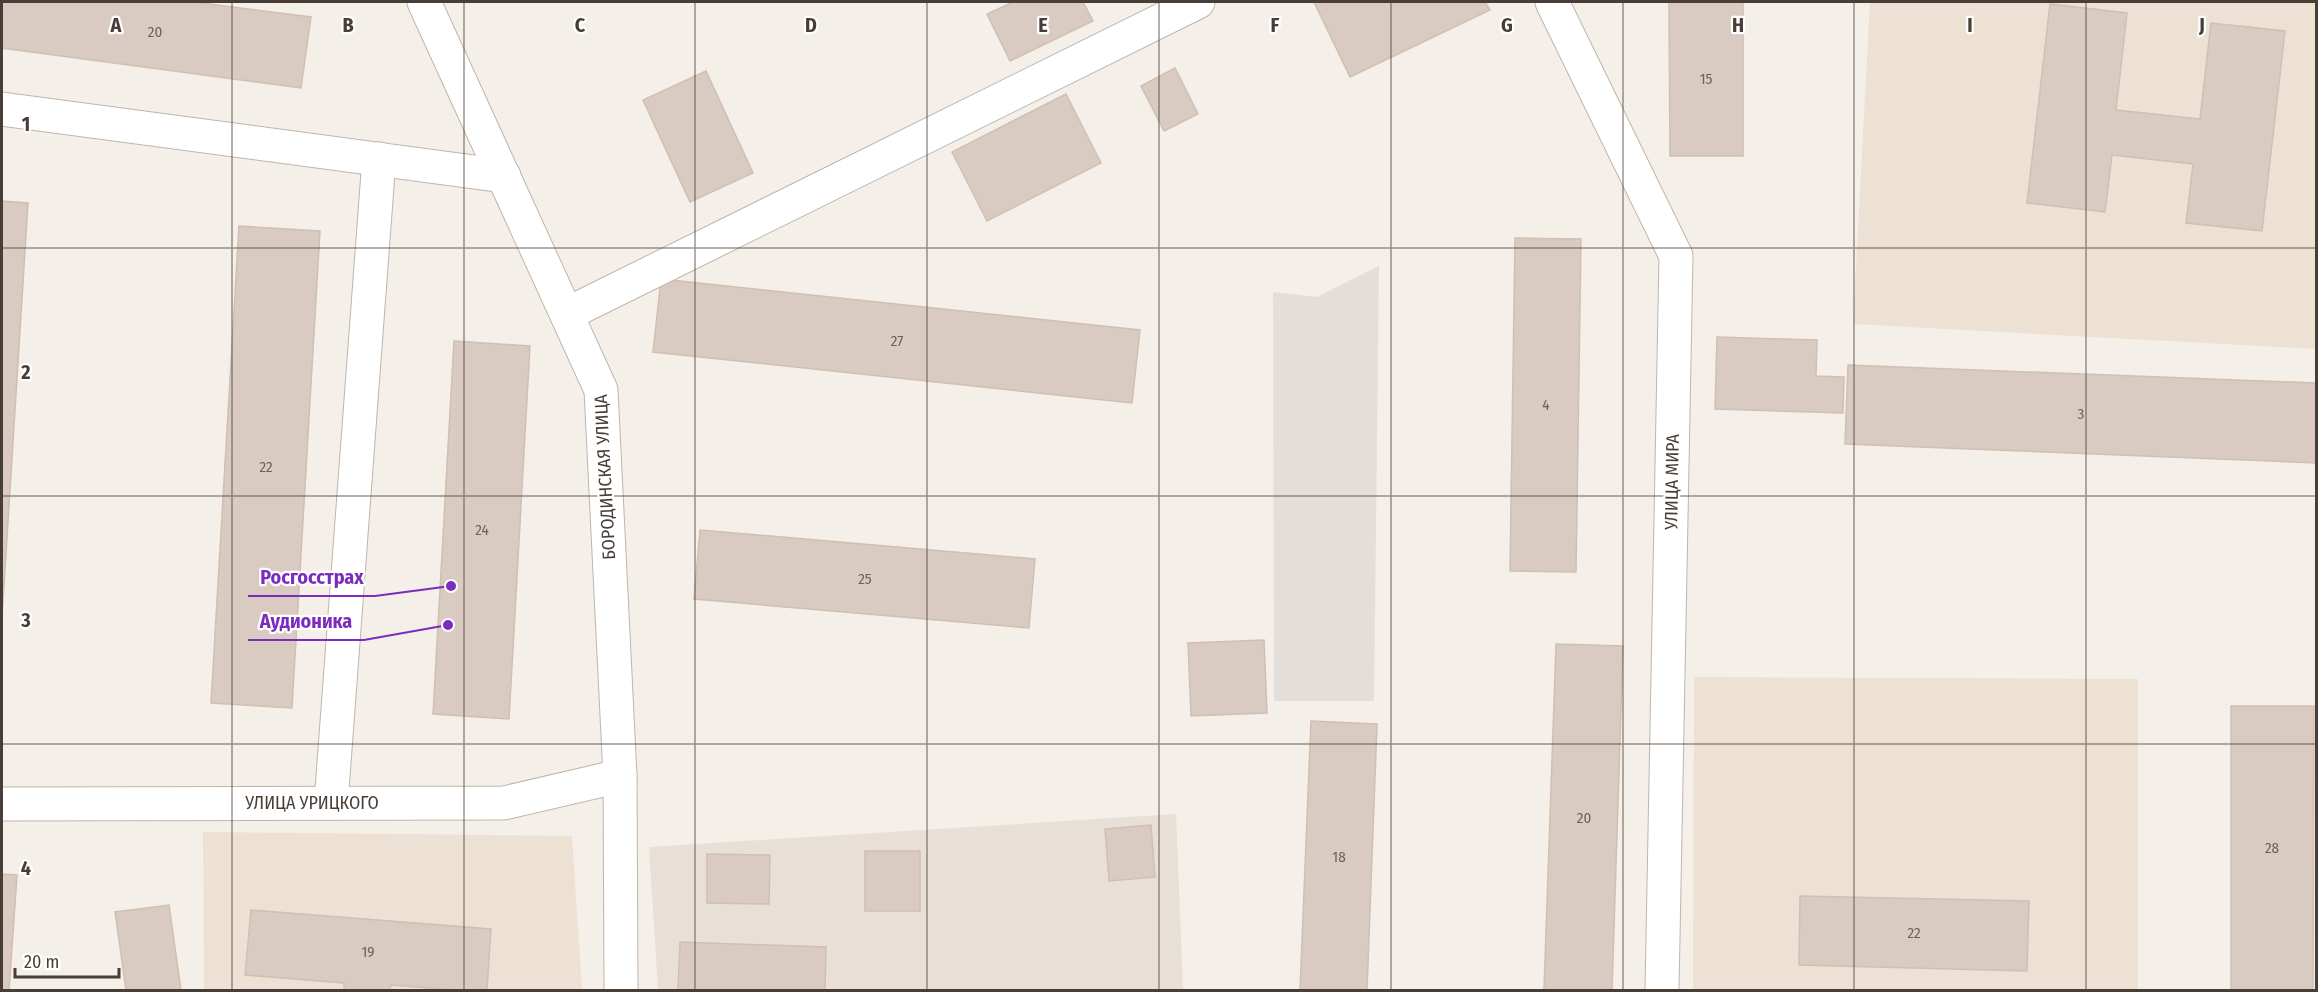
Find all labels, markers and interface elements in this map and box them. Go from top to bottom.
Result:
text: A [110,13,123,37]
text: B [342,13,354,37]
text: C [575,13,586,37]
text: D [805,13,817,37]
text: E [1038,13,1048,37]
text: F [1271,13,1280,37]
text: G [1501,13,1513,37]
text: H [1732,13,1744,37]
text: I [1967,13,1973,37]
text: J [2198,13,2205,37]
house number: 20 [148,23,162,41]
house number: 15 [1700,70,1712,88]
text: 1 [22,112,30,136]
house number: 27 [891,332,903,350]
text: 2 [20,360,31,384]
street label: БОРОДИНСКАЯ УЛИЦА [590,393,620,560]
house number: 4 [1542,396,1550,414]
house number: 3 [2078,405,2085,423]
street label: УЛИЦА МИРА [1660,433,1684,531]
house number: 22 [259,458,273,476]
house number: 24 [475,521,489,539]
callout: Росгосстрах [248,558,375,596]
text: Росгосстрах [260,565,364,589]
house number: 25 [858,570,872,588]
callout: Аудионика [248,602,364,640]
text: 3 [20,608,31,632]
text: Аудионика [259,609,352,633]
street label: УЛИЦА УРИЦКОГО [244,792,379,814]
house number: 20 [1577,809,1591,827]
house number: 28 [2265,839,2279,857]
house number: 18 [1332,848,1346,866]
text: 4 [21,856,31,880]
house number: 22 [1907,924,1921,942]
scale bar [15,941,118,979]
house number: 19 [361,943,375,961]
text: 20 m [24,951,59,973]

